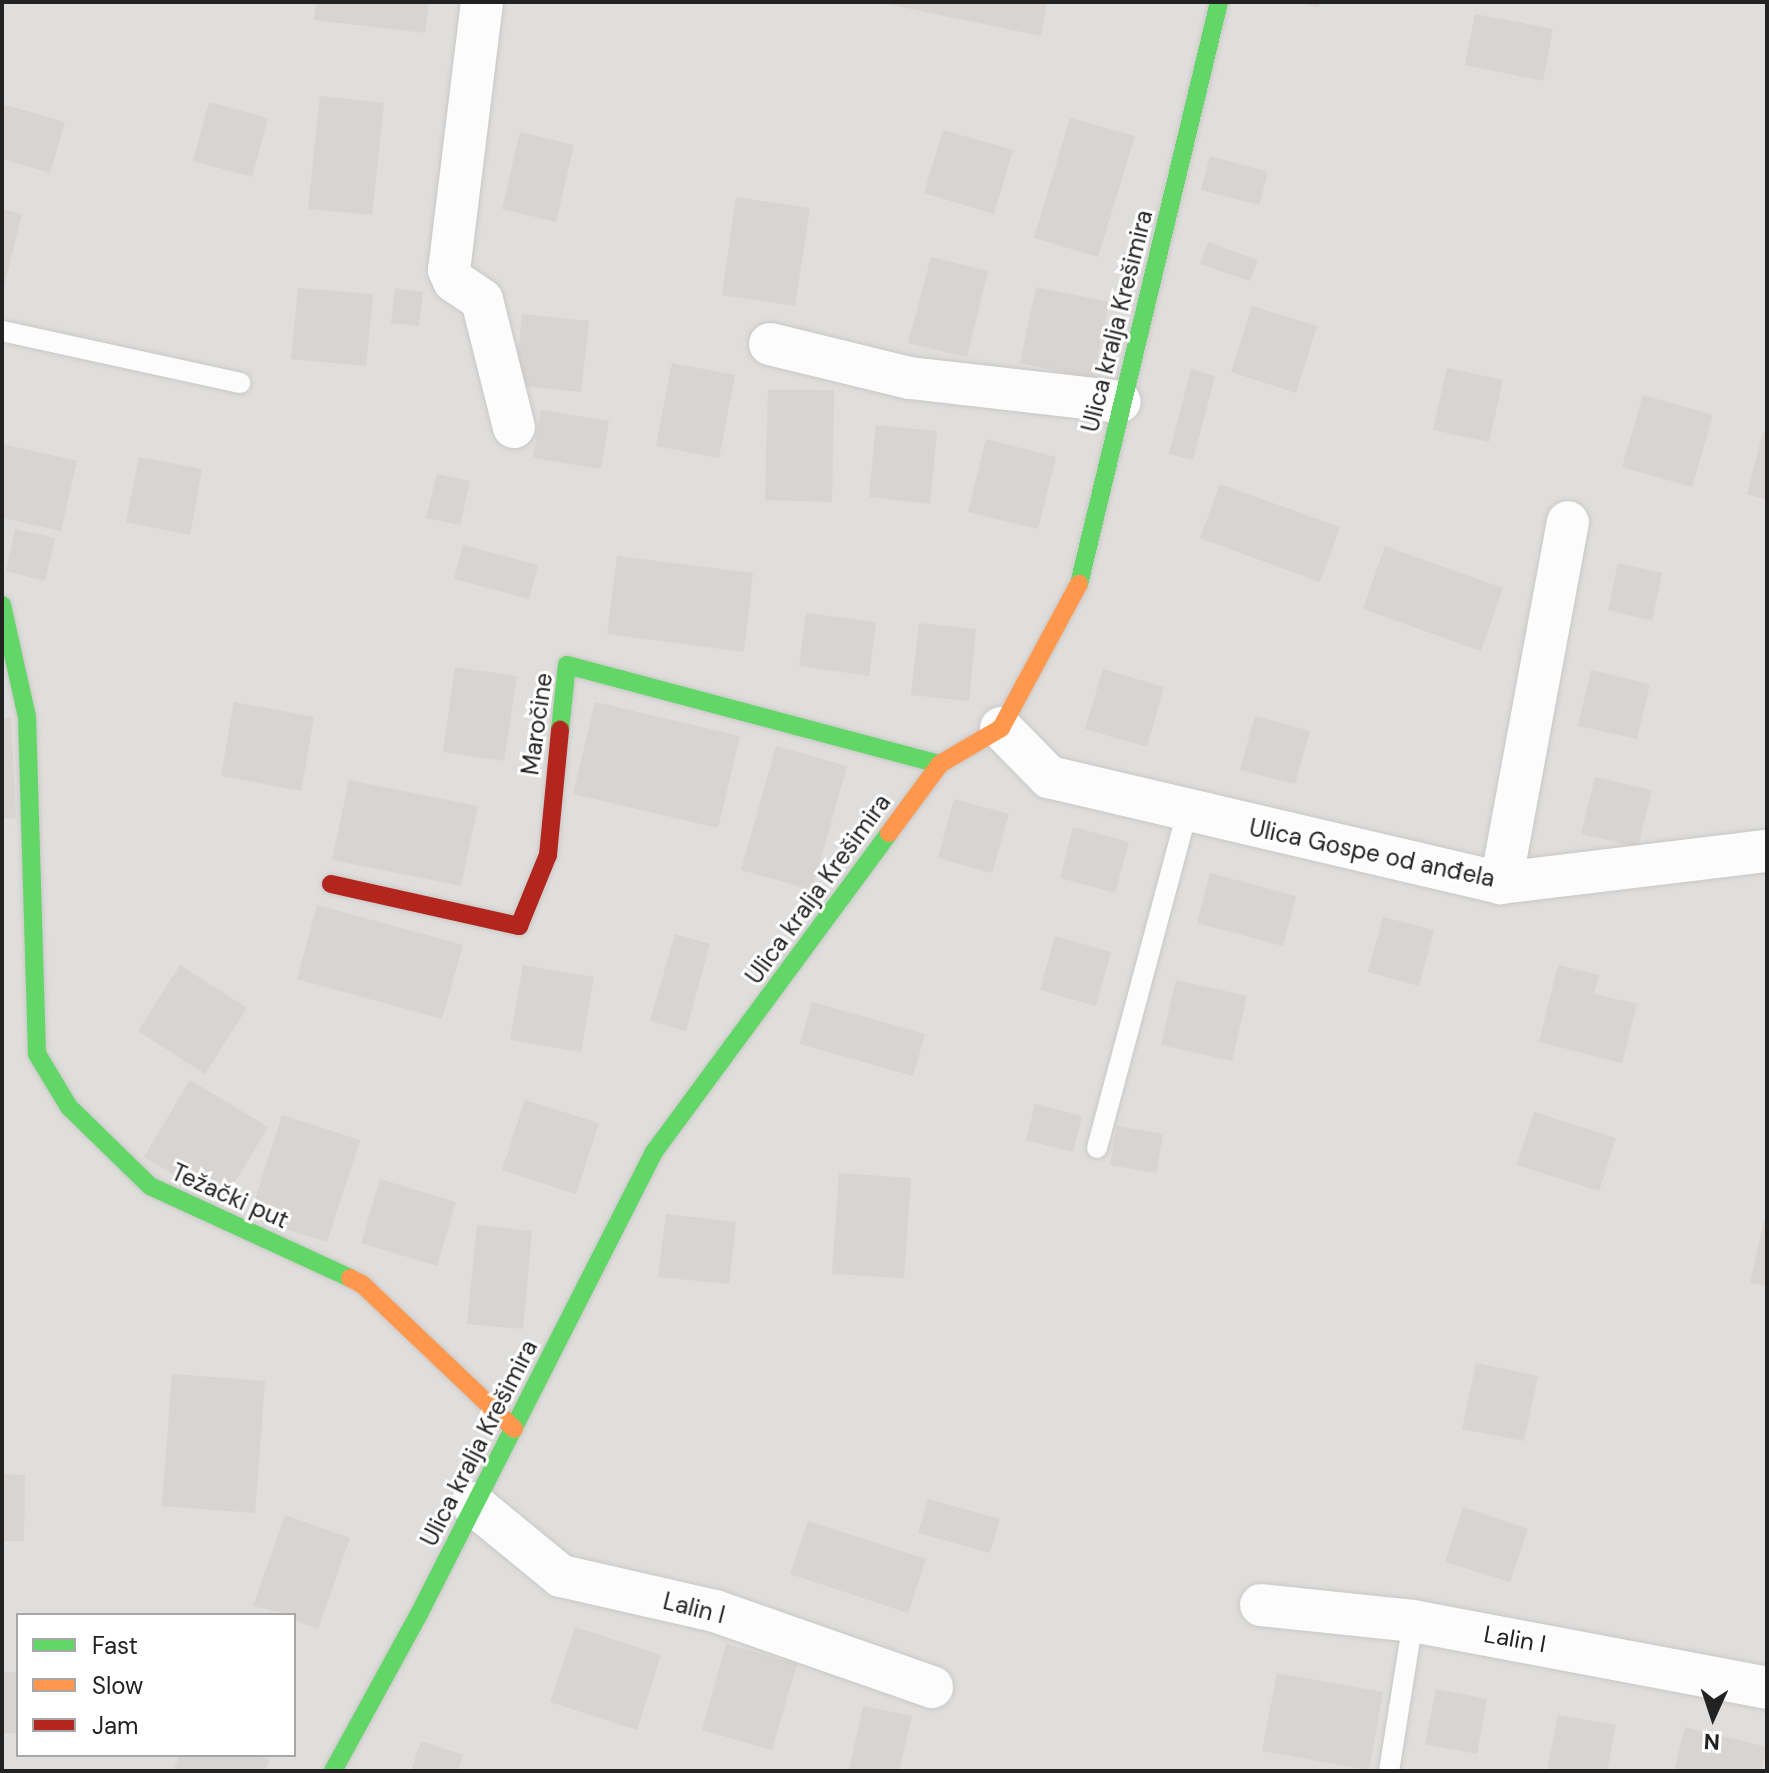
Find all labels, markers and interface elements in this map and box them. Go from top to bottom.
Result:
street label: Ulica kralja Krešimira [1075,207,1159,435]
street label: Maročine [516,671,558,777]
street label: Ulica kralja Krešimira [739,788,897,990]
street label: Ulica Gospe od anđela [1247,813,1497,893]
street label: Težački put [167,1157,293,1235]
street label: Ulica kralja Krešimira [415,1335,543,1551]
street label: Lalin I [660,1586,728,1630]
legend [16,1613,296,1757]
street label: Lalin I [1482,1619,1548,1659]
text: Fast [92,1630,138,1661]
text: Slow [92,1670,143,1701]
north arrow [1673,1677,1753,1757]
text: Jam [92,1710,138,1741]
text: N [1703,1727,1720,1756]

